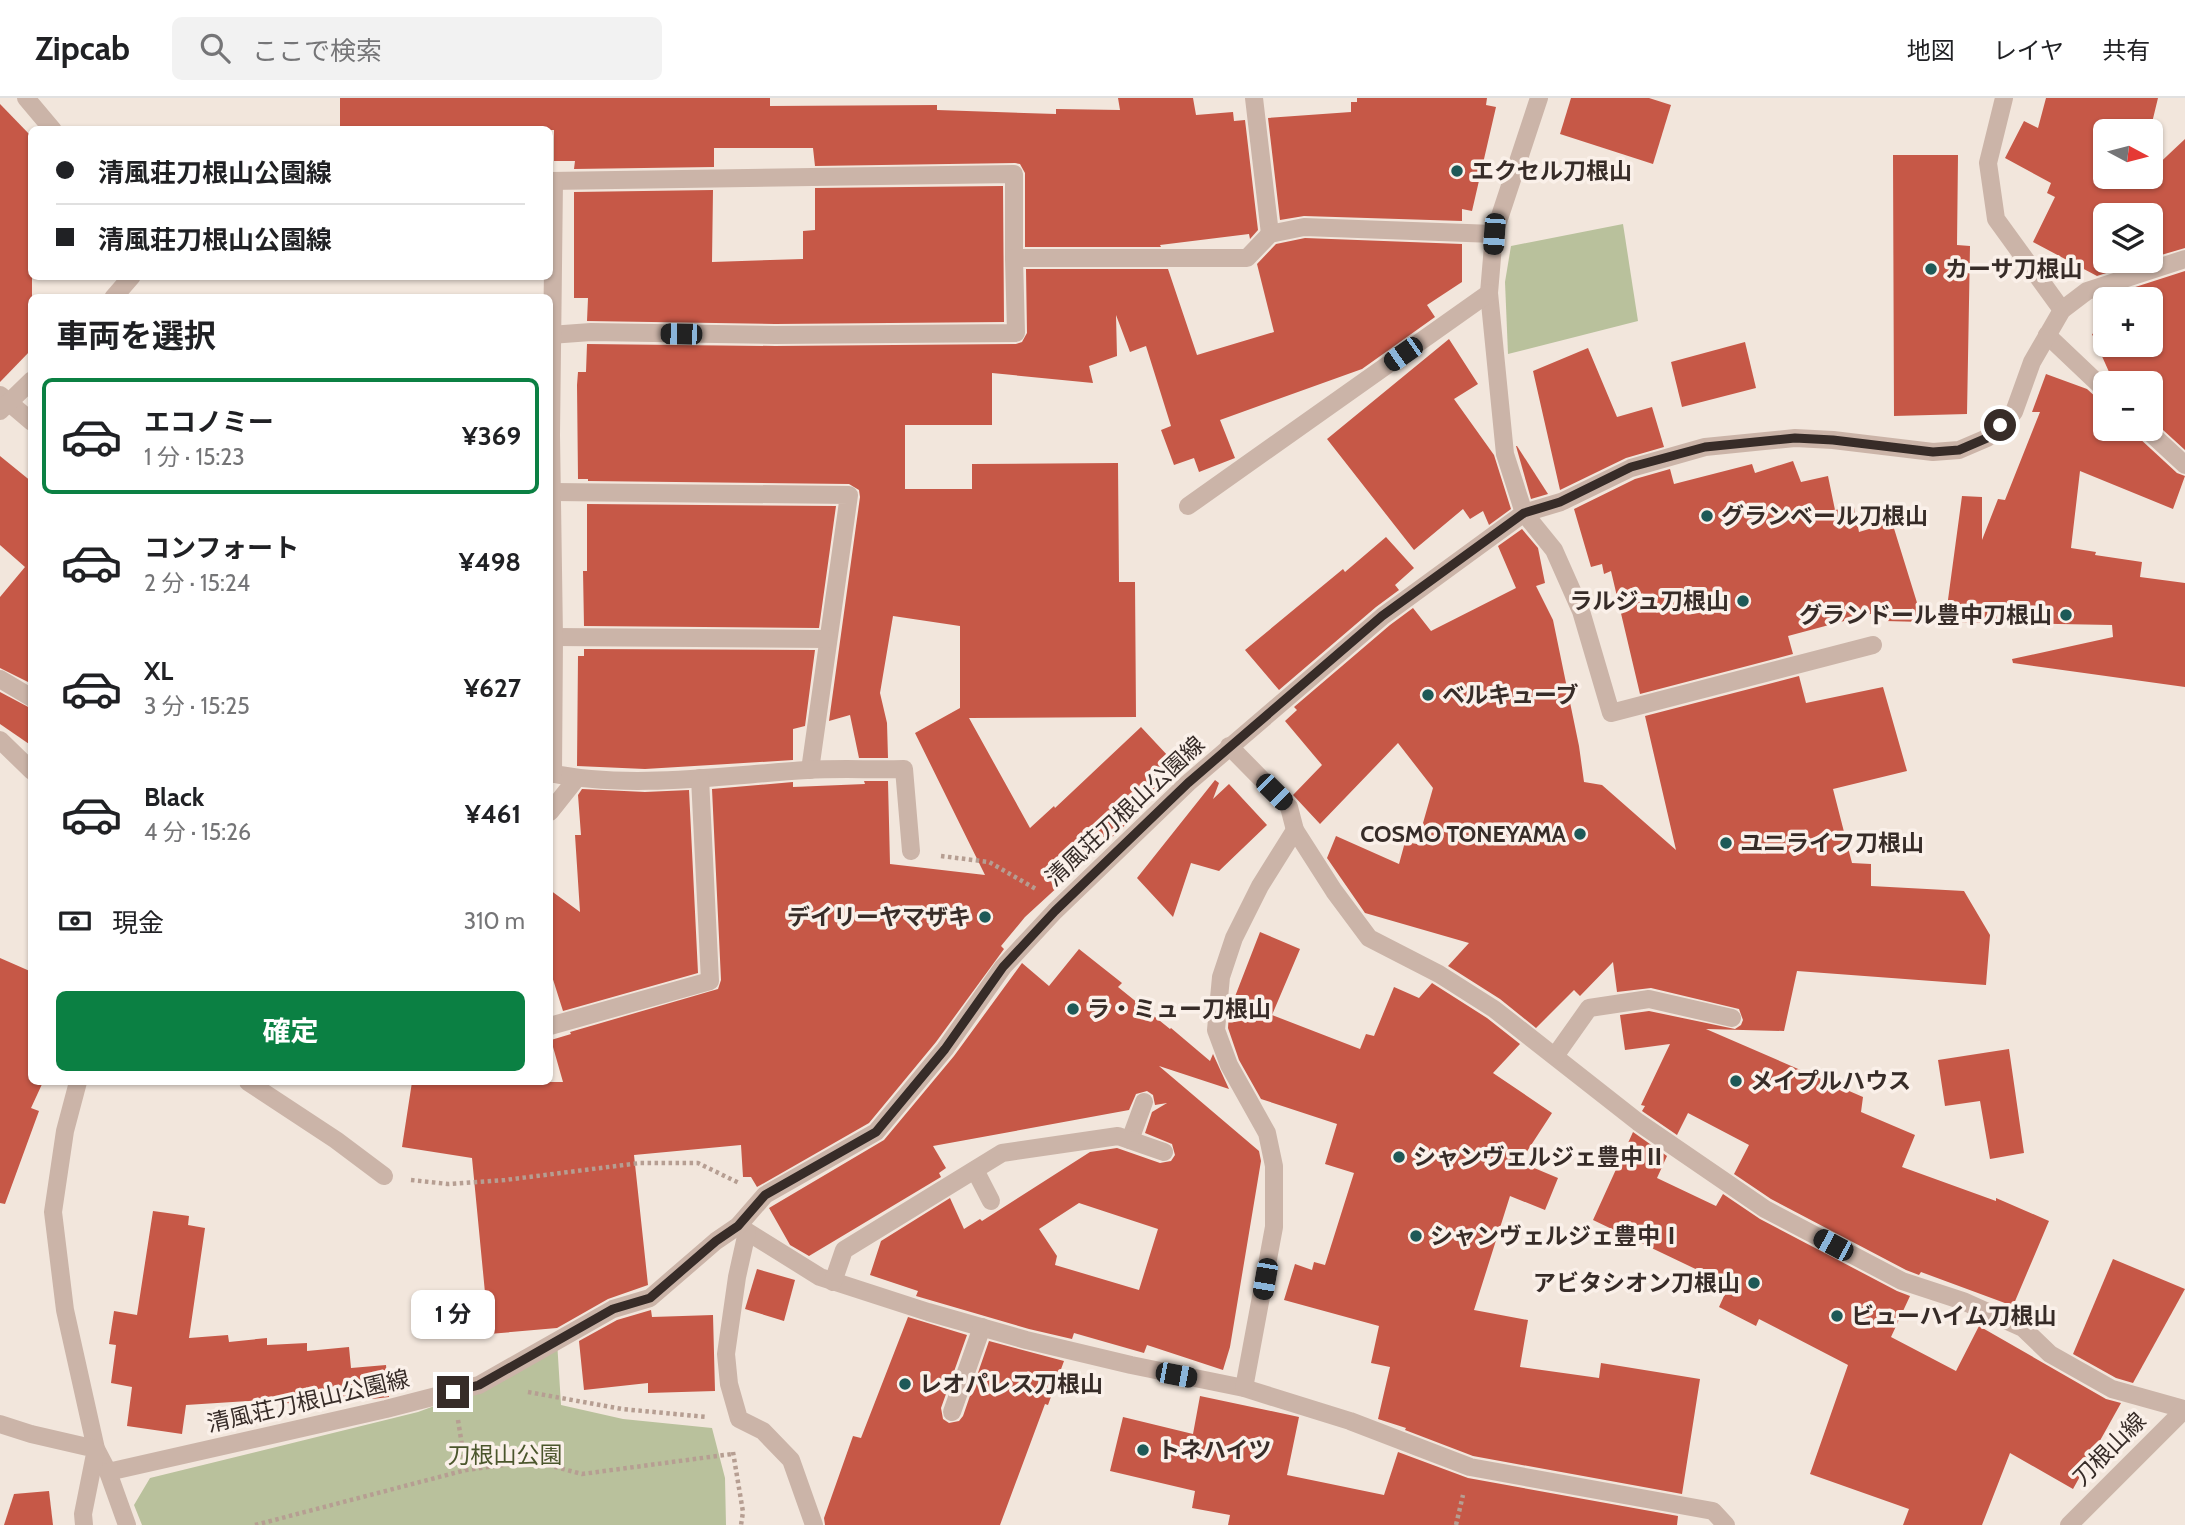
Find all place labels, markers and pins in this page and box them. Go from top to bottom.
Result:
place label: エクセル刀根山 [1471,157,1632,185]
marker: エクセル刀根山 [1449,163,1465,179]
place label: カーサ刀根山 [1945,255,2083,283]
marker: カーサ刀根山 [1923,261,1939,277]
place label: グランベール刀根山 [1721,502,1928,530]
marker: グランベール刀根山 [1699,508,1715,524]
place label: ラルジュ刀根山 [1570,587,1729,615]
marker: ラルジュ刀根山 [1735,593,1751,609]
place label: グランドール豊中刀根山 [1799,601,2052,629]
marker: グランドール豊中刀根山 [2058,607,2074,623]
place label: ベルキューブ [1442,681,1579,709]
marker: ベルキューブ [1420,687,1436,703]
place label: COSMO TONEYAMA [1360,820,1567,848]
marker: COSMO TONEYAMA [1572,826,1588,842]
place label: ユニライフ刀根山 [1740,829,1924,857]
marker: ユニライフ刀根山 [1718,835,1734,851]
place label: デイリーヤマザキ [787,903,971,931]
marker: デイリーヤマザキ [977,909,993,925]
place label: ラ・ミュー刀根山 [1087,995,1271,1023]
marker: ラ・ミュー刀根山 [1065,1001,1081,1017]
place label: メイプルハウス [1750,1067,1911,1095]
marker: メイプルハウス [1728,1073,1744,1089]
place label: シャンヴェルジェ豊中Ⅱ [1413,1143,1666,1171]
marker: シャンヴェルジェ豊中Ⅱ [1391,1149,1407,1165]
place label: シャンヴェルジェ豊中Ⅰ [1430,1222,1683,1250]
marker: シャンヴェルジェ豊中Ⅰ [1408,1228,1424,1244]
place label: アビタシオン刀根山 [1533,1269,1740,1297]
marker: アビタシオン刀根山 [1746,1275,1762,1291]
place label: ビューハイム刀根山 [1851,1302,2057,1330]
marker: ビューハイム刀根山 [1829,1308,1845,1324]
place label: レオパレス刀根山 [919,1370,1103,1398]
marker: レオパレス刀根山 [897,1376,913,1392]
place label: トネハイツ [1157,1436,1272,1464]
marker: トネハイツ [1135,1442,1151,1458]

